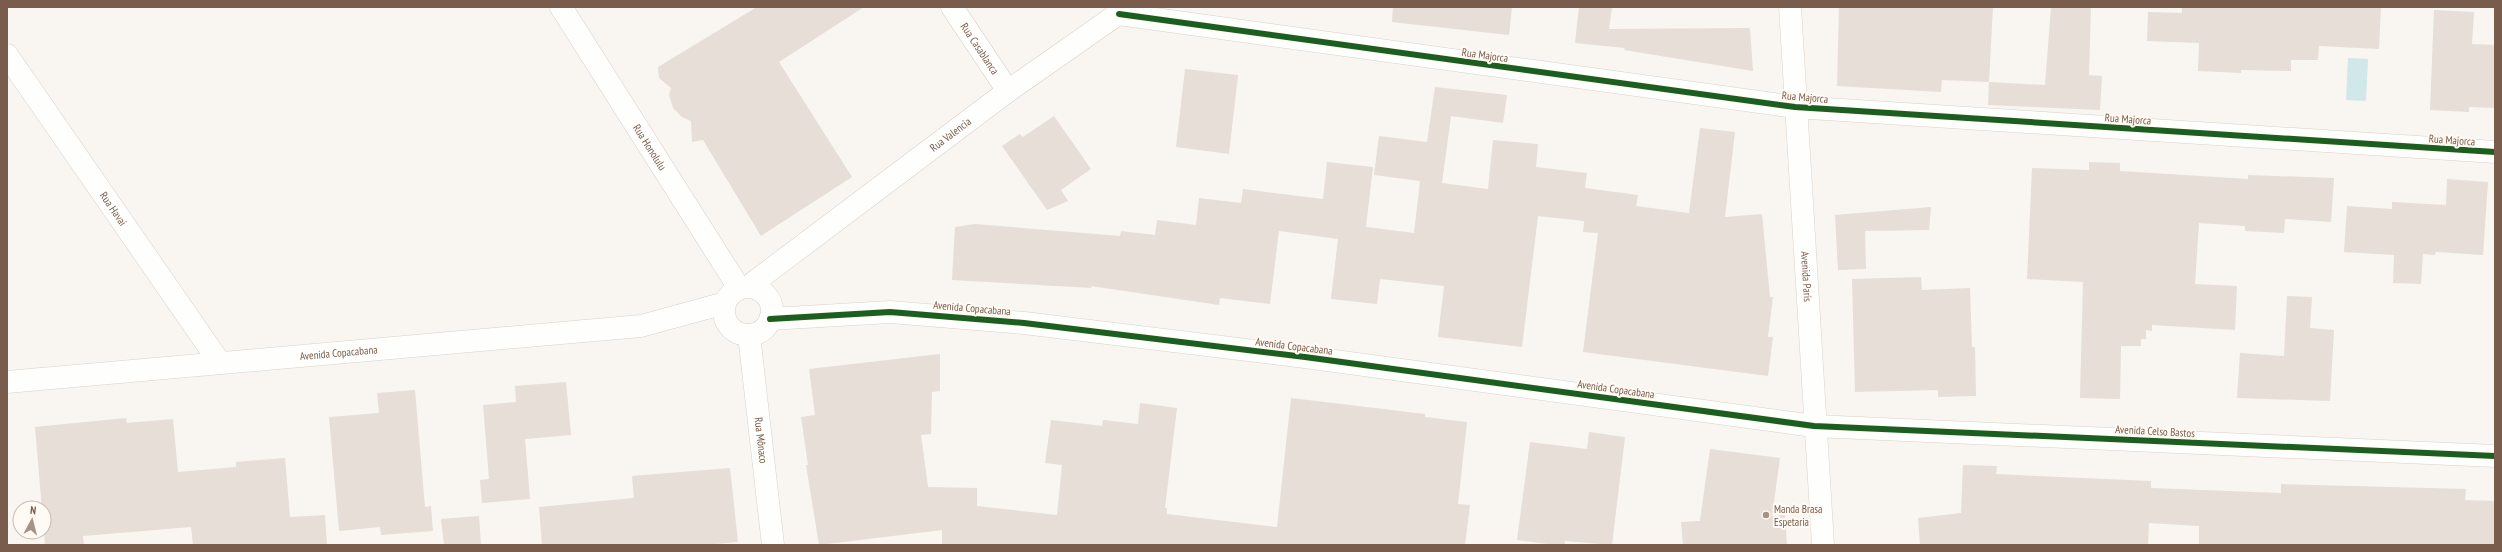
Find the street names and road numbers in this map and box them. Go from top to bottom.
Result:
street label: Rua Casablanca [957,20,1002,77]
street label: Rua Majorca [1461,45,1509,65]
street label: Rua Majorca [1781,88,1829,106]
street label: Rua Majorca [2104,110,2152,128]
street label: Rua Valencia [927,114,974,155]
street label: Rua Honolulu [630,122,670,173]
street label: Rua Majorca [2428,131,2476,149]
street label: Rua Havai [97,189,130,228]
street label: Avenida Paris [1798,251,1815,302]
street label: Avenida Copacabana [933,298,1011,318]
street label: Avenida Copacabana [1255,334,1333,358]
street label: Avenida Copacabana [299,342,378,363]
street label: Avenida Copacabana [1577,377,1655,401]
street label: Rua Mônaco [751,416,771,464]
street label: Avenida Celso Bastos [2115,422,2195,440]

